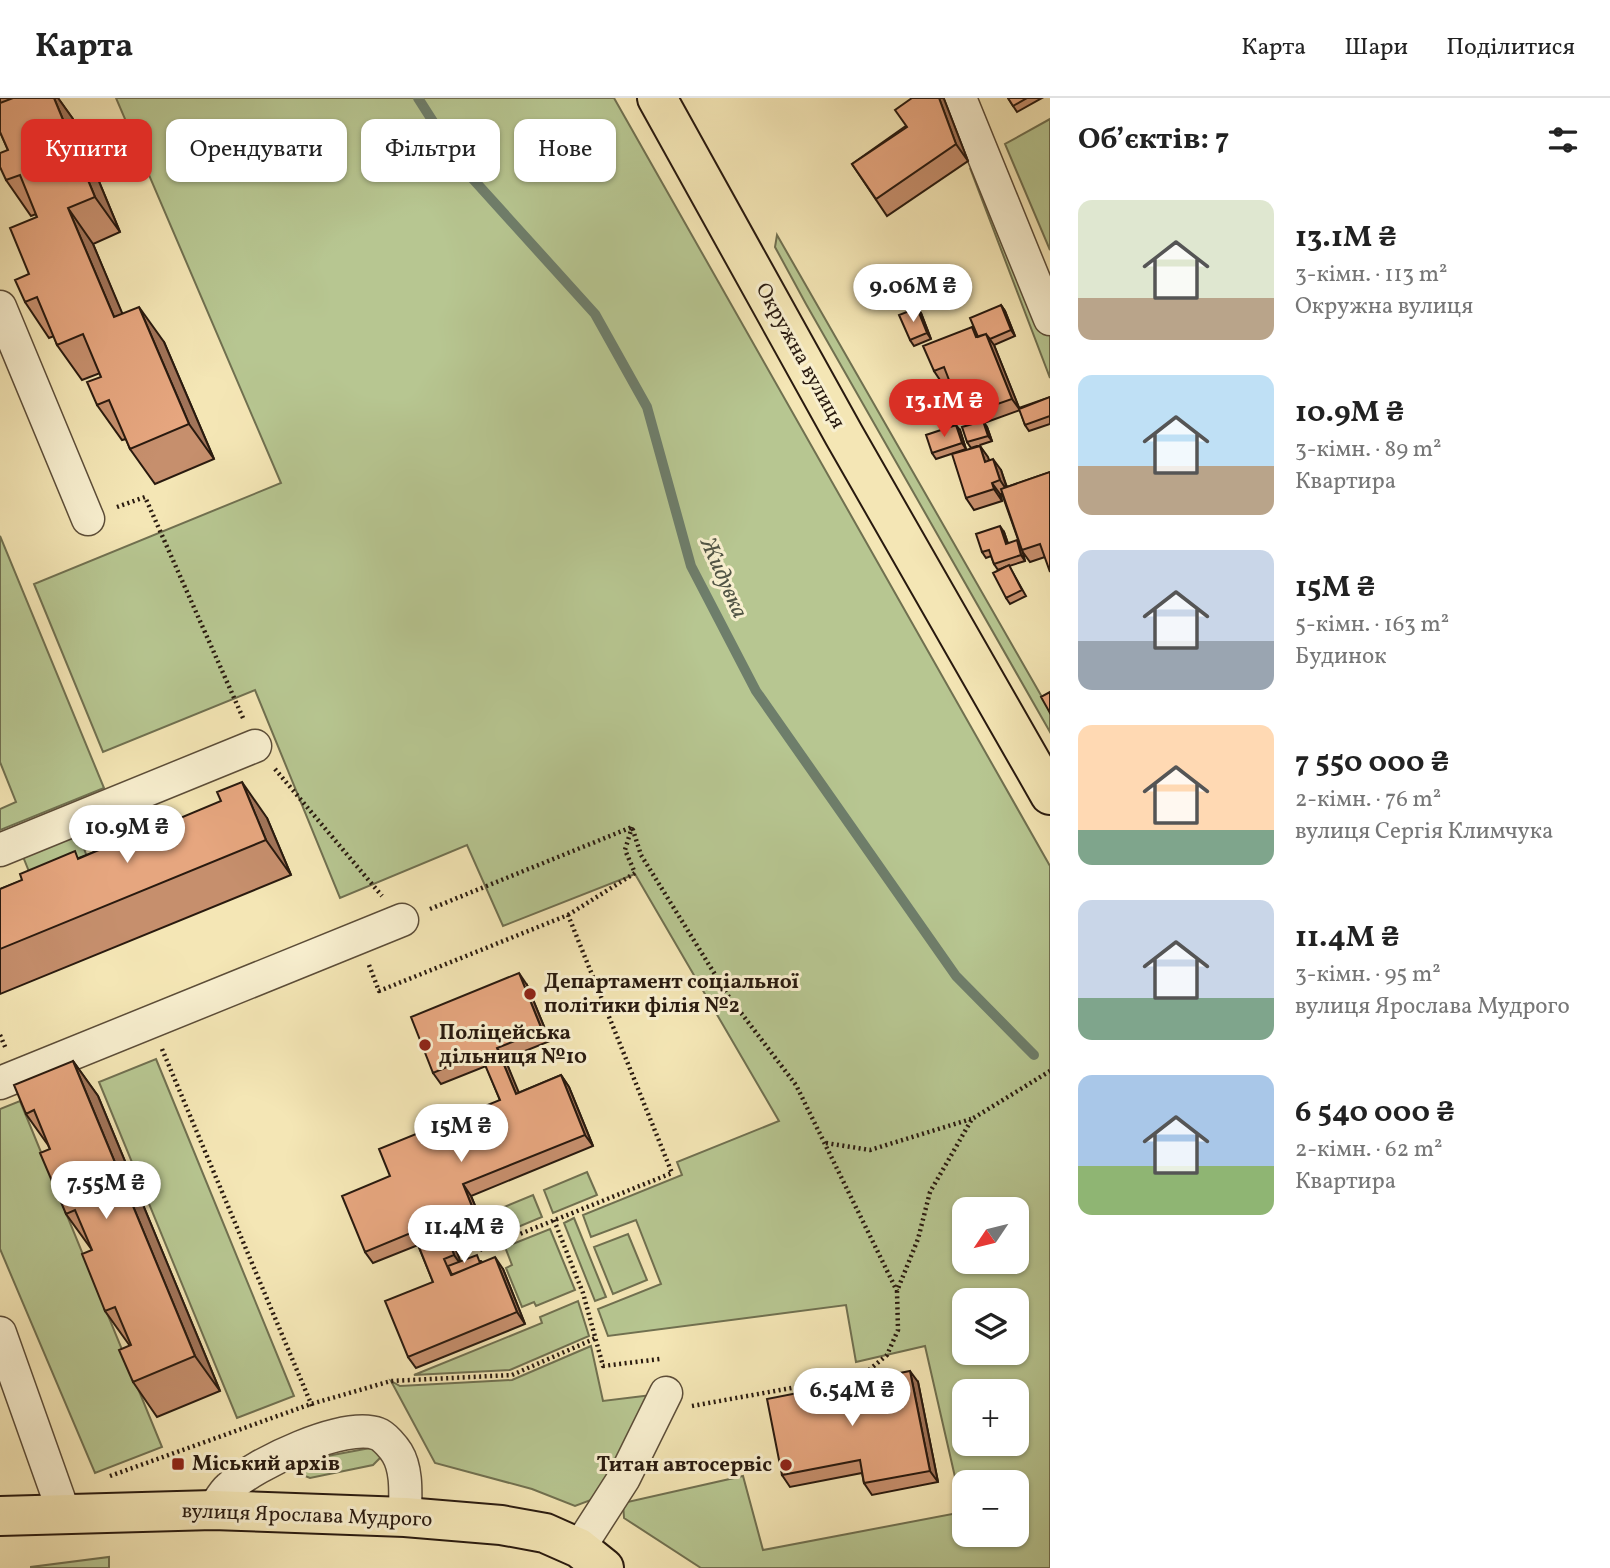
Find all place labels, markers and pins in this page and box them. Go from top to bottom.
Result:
pin: 9.06M ₴ [848,264,978,324]
pin: 13.1M ₴ [879,380,1009,439]
pin: 10.9M ₴ [62,806,192,865]
place label: Департамент соціальної політики філія №2 [544,968,800,1021]
marker: Департамент соціальної політики філія №2 [522,986,538,1002]
place label: Поліцейська дільниця №10 [439,1019,587,1072]
marker: Поліцейська дільниця №10 [417,1037,433,1053]
pin: 15M ₴ [412,1104,510,1164]
pin: 7.55M ₴ [41,1162,171,1221]
pin: 11.4M ₴ [399,1206,529,1265]
pin: 6.54M ₴ [787,1368,917,1428]
place label: Міський архів [192,1450,340,1479]
place label: Титан автосервіс [596,1451,772,1480]
marker: Міський архів [170,1456,186,1472]
marker: Титан автосервіс [778,1457,794,1473]

